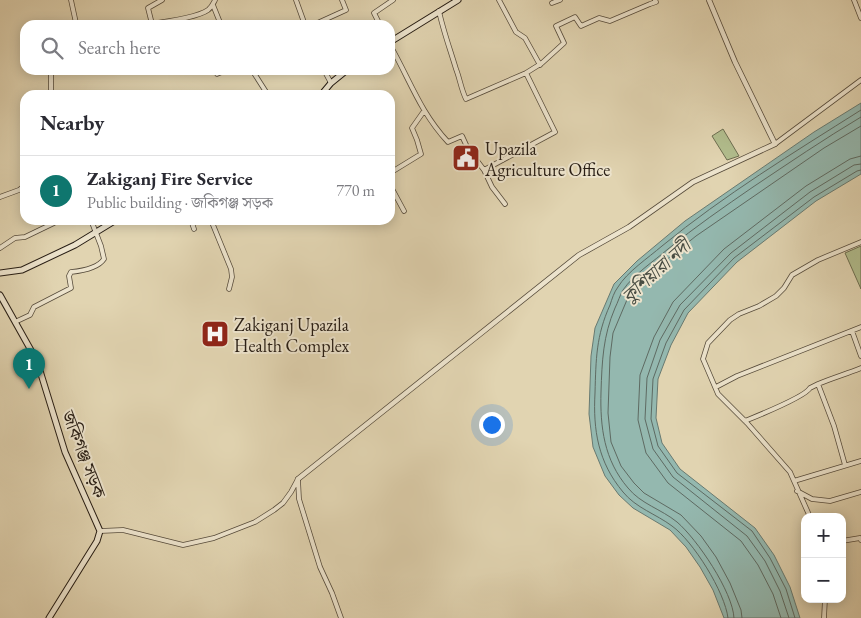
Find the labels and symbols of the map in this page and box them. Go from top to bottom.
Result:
place label: Upazila Agriculture Office [484,137,610,181]
public building icon: Upazila Agriculture Office [451,143,481,173]
water label: কুশিয়ারা নদী [616,232,697,308]
place label: Zakiganj Upazila Health Complex [234,313,350,357]
hospital icon: Zakiganj Upazila Health Complex [200,319,230,349]
pin: 1 [13,348,45,389]
street label: জকিগঞ্জ সড়ক [56,406,112,502]
your location [479,412,505,438]

